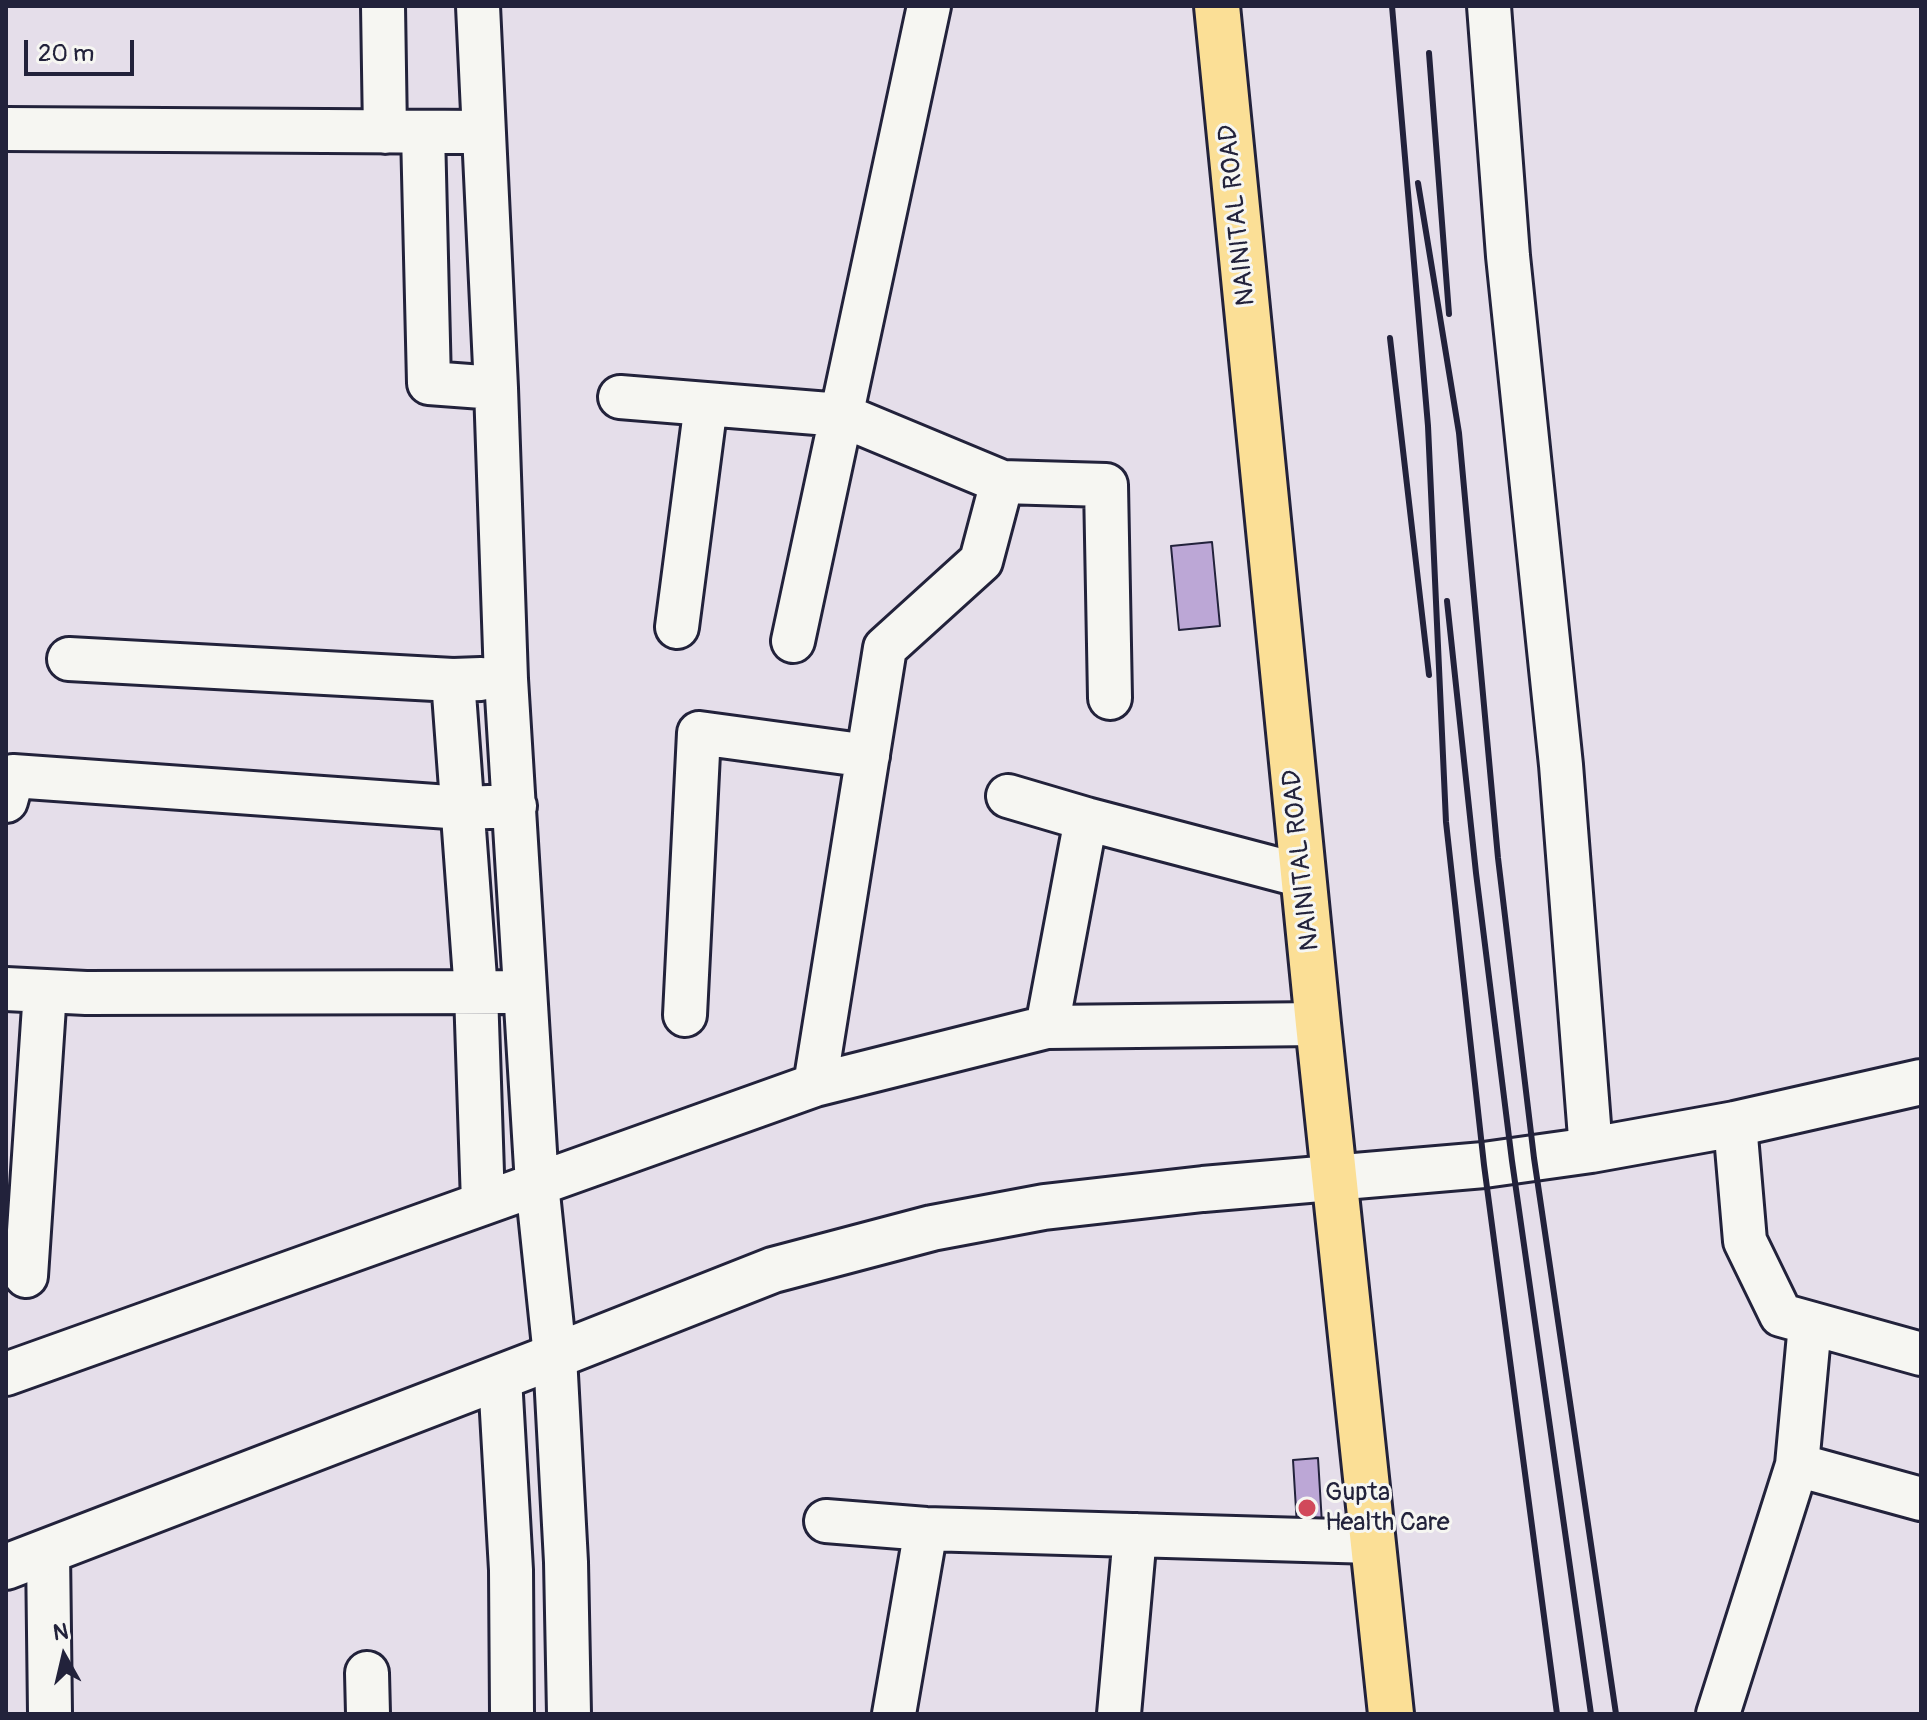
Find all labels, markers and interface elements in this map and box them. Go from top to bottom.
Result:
scale bar [28,24,138,74]
text: 20 m [38,39,94,68]
street label: NAINITAL ROAD [1213,123,1263,307]
street label: NAINITAL ROAD [1277,768,1327,952]
place label: Gupta Health Care [1325,1477,1450,1538]
marker: Gupta Health Care [1296,1497,1318,1519]
north arrow [24,1616,104,1696]
text: N [51,1617,70,1647]

